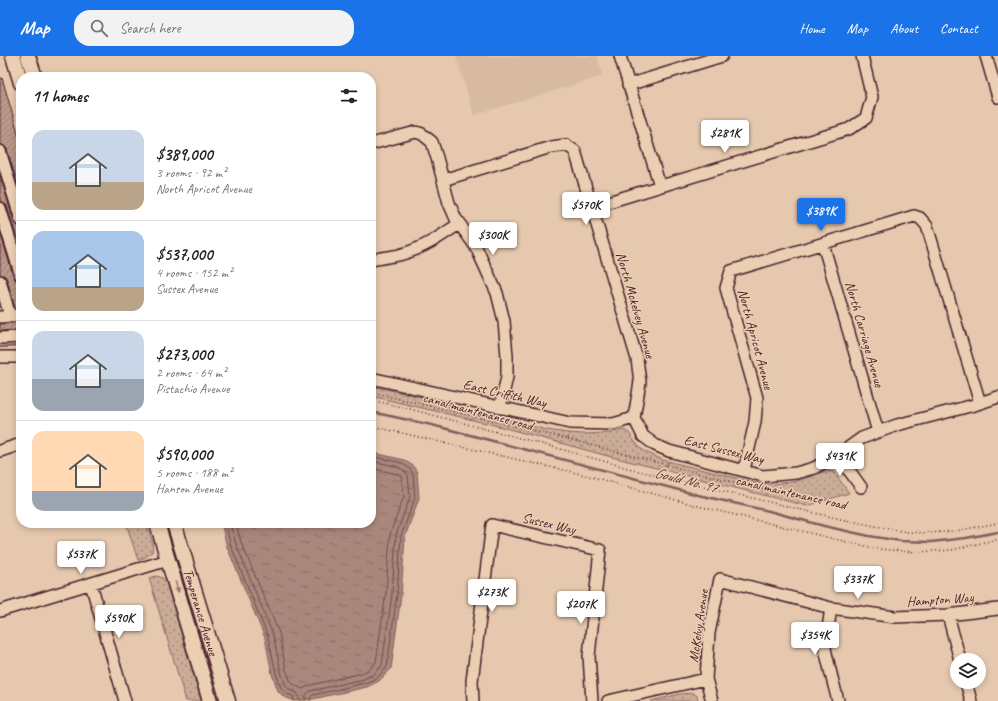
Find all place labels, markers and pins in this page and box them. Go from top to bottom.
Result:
pin: $281K [697,120,753,154]
pin: $570K [558,192,614,226]
pin: $389K [793,198,849,232]
pin: $300K [465,222,521,256]
pin: $431K [812,443,868,477]
pin: $537K [53,541,109,575]
pin: $337K [830,566,886,600]
pin: $273K [464,579,520,613]
pin: $207K [553,591,609,625]
pin: $590K [91,605,147,639]
pin: $354K [787,622,843,656]

